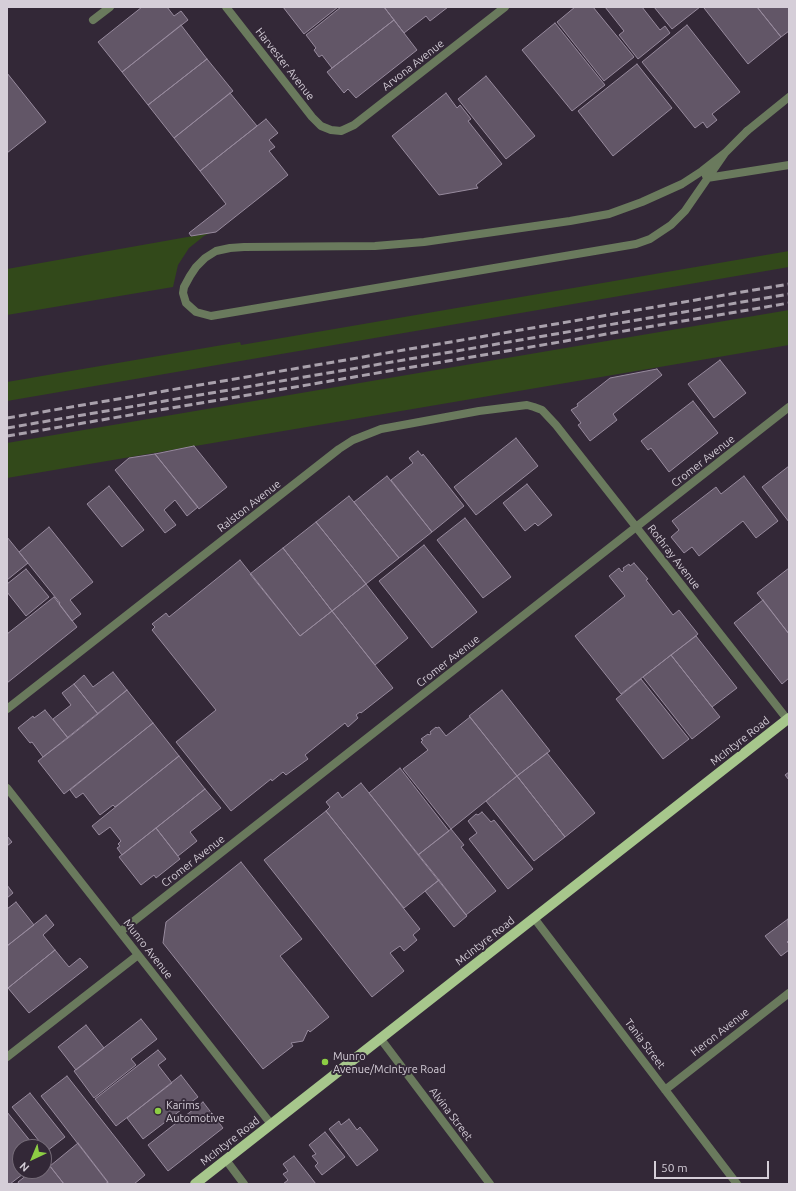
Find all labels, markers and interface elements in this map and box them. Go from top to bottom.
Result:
street label: Harvester Avenue [253,25,317,103]
street label: Arvona Avenue [379,37,447,93]
street label: Cromer Avenue [669,432,737,490]
street label: Ralston Avenue [215,477,283,535]
street label: Rothray Avenue [645,522,703,592]
street label: Cromer Avenue [414,632,482,690]
street label: McIntyre Road [708,714,772,768]
street label: Cromer Avenue [159,832,227,890]
street label: McIntyre Road [453,914,517,968]
street label: Munro Avenue [121,916,175,982]
street label: Heron Avenue [688,1005,752,1059]
street label: Tania Street [622,1016,668,1072]
place label: Munro Avenue/McIntyre Road [333,1049,446,1075]
marker: Munro Avenue/McIntyre Road [320,1057,330,1067]
street label: Alvina Street [427,1085,475,1143]
place label: Karims Automotive [166,1098,224,1124]
marker: Karims Automotive [153,1106,163,1116]
street label: McIntyre Road [198,1114,262,1168]
north arrow [12,1139,52,1179]
scale bar [656,1153,771,1179]
text: N [17,1160,31,1174]
text: 50 m [661,1161,688,1174]

